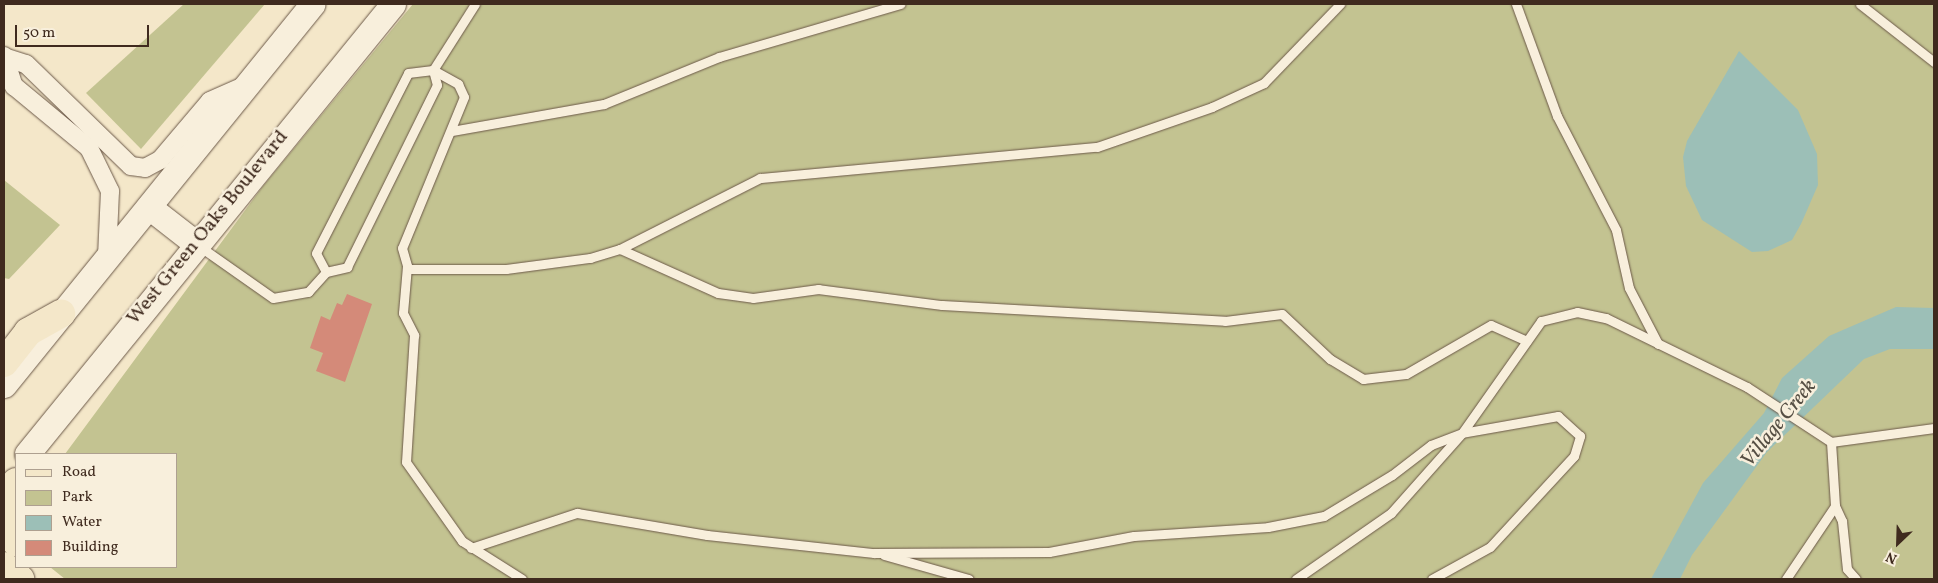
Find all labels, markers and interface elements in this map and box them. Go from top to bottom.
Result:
scale bar [18,15,151,47]
text: 50 m [23,23,55,44]
street label: West Green Oaks Boulevard [122,126,294,330]
water label: Village Creek [1736,375,1822,473]
legend [15,453,178,568]
text: Road [62,462,96,483]
text: Park [62,487,93,508]
text: Water [62,512,102,533]
north arrow [1873,518,1923,568]
text: Building [62,537,118,558]
text: N [1883,546,1900,568]

